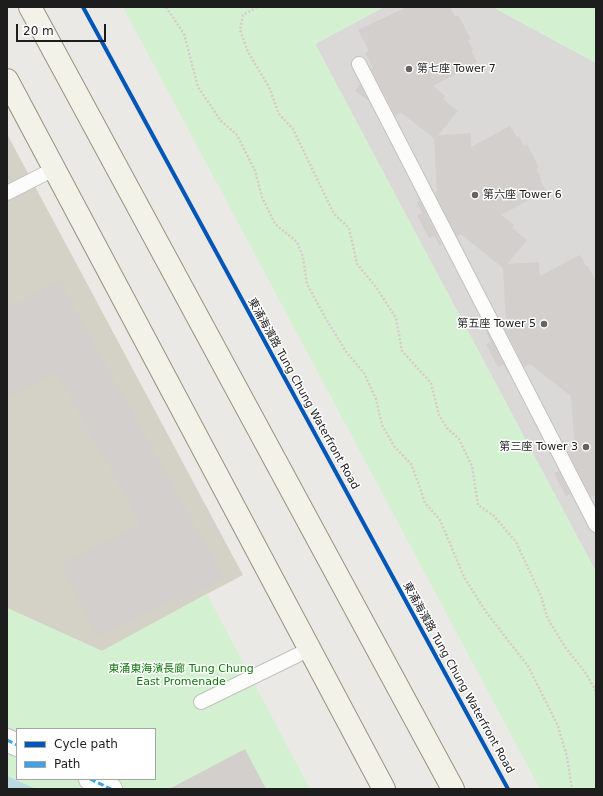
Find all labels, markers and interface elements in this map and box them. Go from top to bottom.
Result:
scale bar [18,16,108,42]
text: 20 m [23,24,54,38]
place label: 第七座 Tower 7 [417,62,496,76]
marker: 第七座 Tower 7 [404,64,414,74]
place label: 第六座 Tower 6 [483,188,562,202]
marker: 第六座 Tower 6 [470,190,480,200]
street label: 東涌海濱路 Tung Chung Waterfront Road [245,296,361,492]
place label: 第五座 Tower 5 [457,317,536,331]
marker: 第五座 Tower 5 [539,319,549,329]
place label: 第三座 Tower 3 [499,440,578,454]
marker: 第三座 Tower 3 [581,442,591,452]
street label: 東涌海濱路 Tung Chung Waterfront Road [400,580,516,776]
park label: 東涌東海濱長廊 Tung Chung East Promenade [108,662,254,688]
legend [16,728,156,780]
text: Cycle path [54,737,118,751]
text: Path [54,757,80,771]

